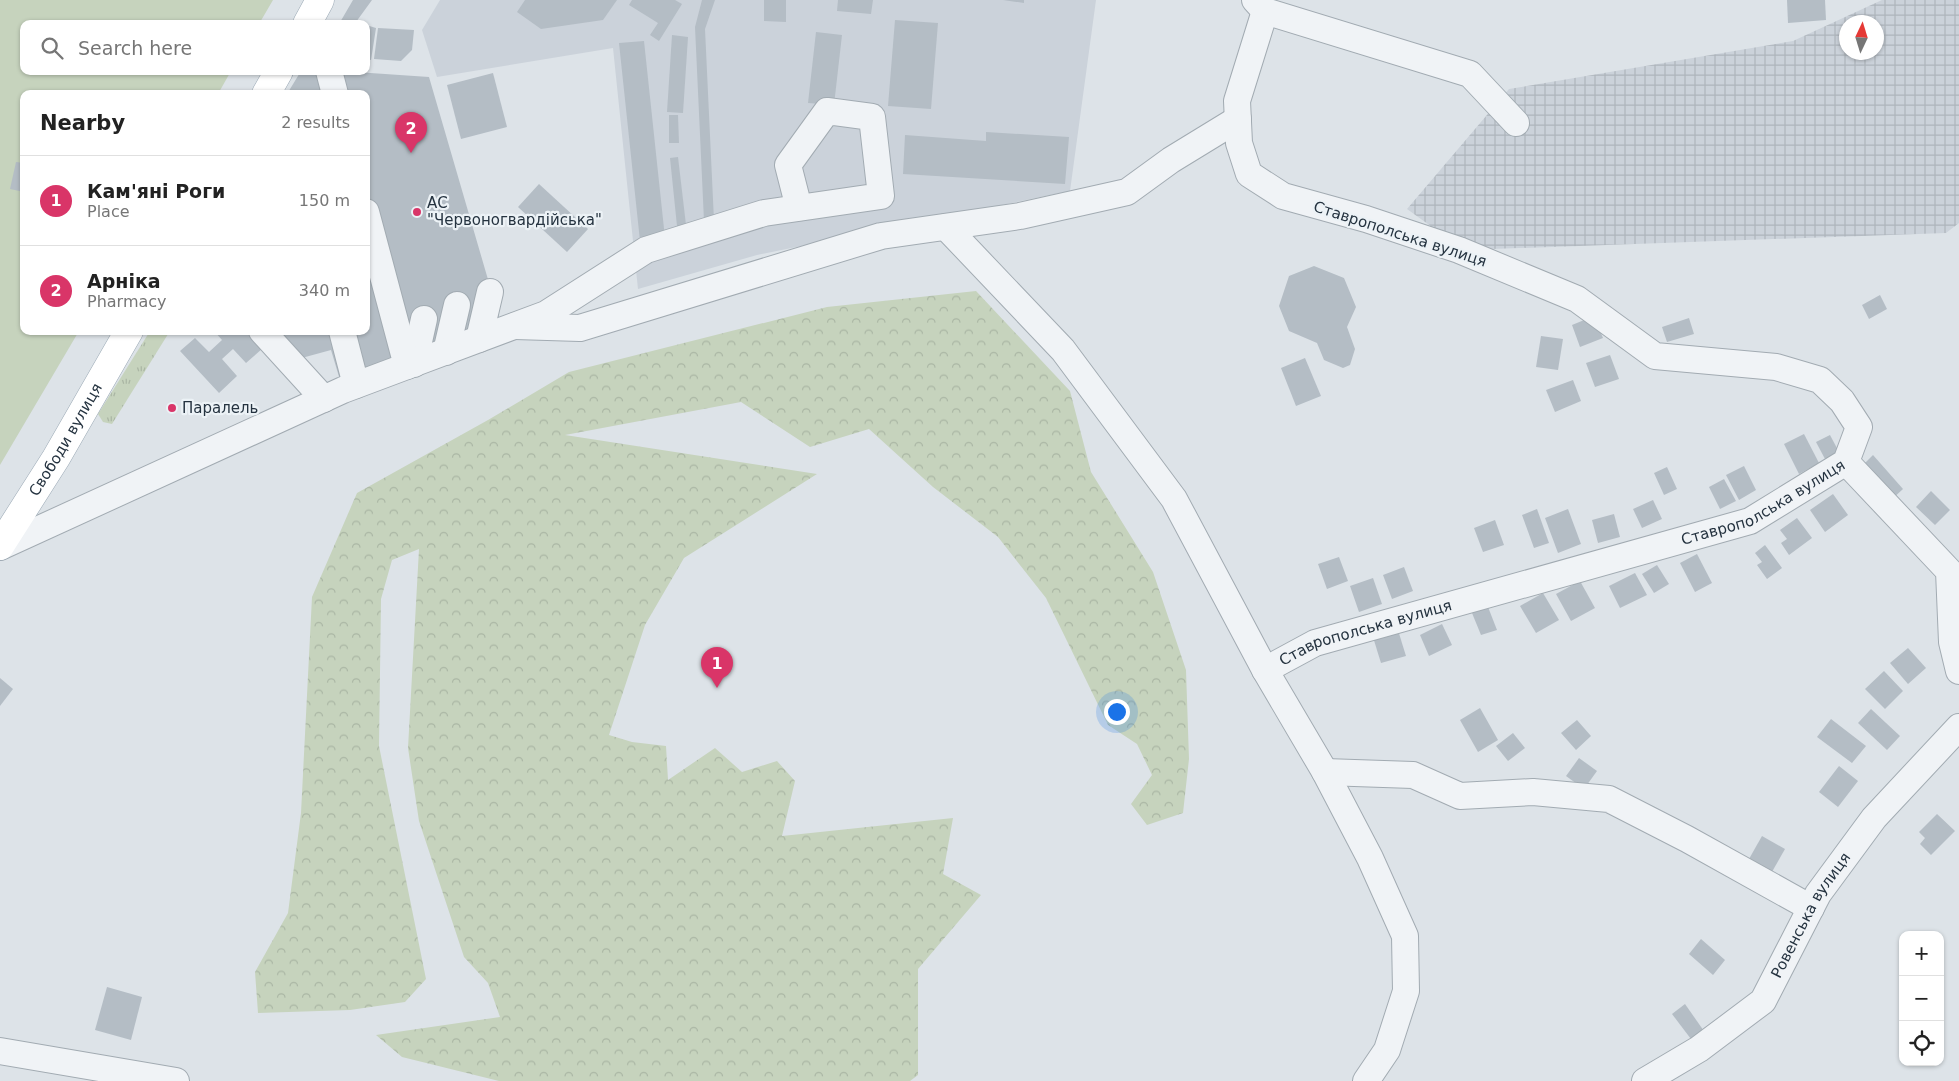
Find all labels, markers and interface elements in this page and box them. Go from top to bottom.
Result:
north arrow [1839,15,1884,60]
search box [20,20,370,75]
icon: search [38,34,66,62]
text: Search here [78,37,192,59]
text: Nearby [40,111,125,135]
pin: 2 [395,112,427,153]
text: 2 results [281,113,350,132]
text: Кам'яні Роги [87,180,225,202]
text: 1 [50,191,62,210]
text: 150 m [299,191,350,210]
place label: АС "Червоногвардійська" [427,194,602,229]
street label: Ставрополська вулиця [1311,197,1489,271]
text: Place [87,202,130,221]
marker: АС "Червоногвардійська" [411,206,423,218]
text: Арніка [87,270,161,292]
text: 2 [50,281,62,300]
text: 340 m [299,281,350,300]
text: Pharmacy [87,292,167,311]
street label: Свободи вулиця [25,380,106,499]
place label: Паралель [182,399,258,417]
marker: Паралель [166,402,178,414]
street label: Ставрополська вулиця [1679,456,1848,549]
street label: Ставрополська вулиця [1276,596,1454,670]
pin: 1 [701,647,733,688]
your location [1104,699,1130,725]
street label: Ровенська вулиця [1767,849,1854,981]
map controls [1899,931,1944,1066]
button: + [1899,931,1944,976]
button: − [1899,976,1944,1021]
button: locate [1899,1021,1944,1066]

